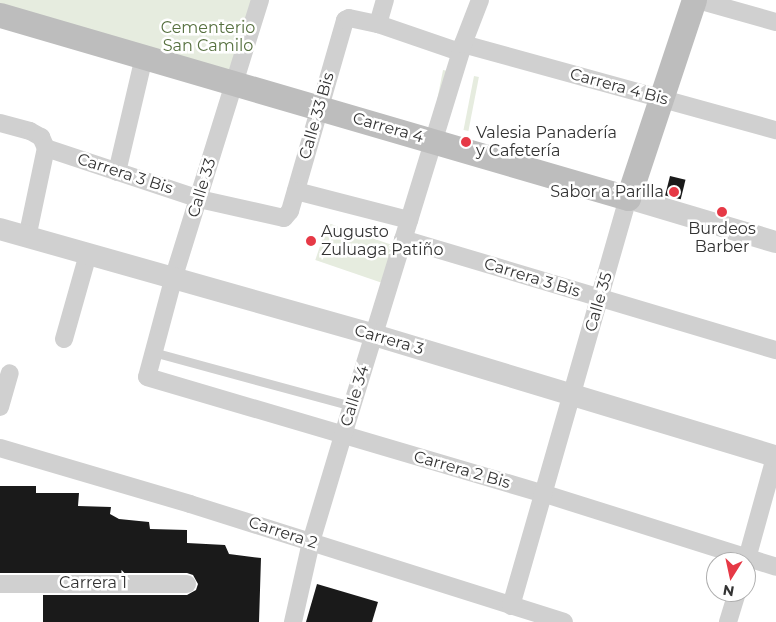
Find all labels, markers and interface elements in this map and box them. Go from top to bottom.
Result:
park label: Cementerio San Camilo [161,18,255,56]
street label: Carrera 4 Bis [568,65,670,109]
street label: Calle 33 Bis [295,70,339,162]
street label: Carrera 4 [350,109,426,147]
place label: Valesia Panadería y Cafetería [476,123,617,161]
marker: Valesia Panadería y Cafetería [460,136,472,148]
street label: Carrera 3 Bis [75,149,175,199]
street label: Calle 33 [184,156,220,220]
place label: Sabor a Parilla [550,182,664,202]
marker: Sabor a Parilla [668,186,680,198]
marker: Burdeos Barber [716,206,728,218]
place label: Burdeos Barber [688,219,756,257]
place label: Augusto Zuluaga Patiño [321,222,443,260]
marker: Augusto Zuluaga Patiño [305,235,317,247]
street label: Carrera 3 Bis [482,254,582,302]
street label: Calle 35 [581,270,617,334]
street label: Carrera 3 [352,321,426,359]
street label: Calle 34 [337,363,373,429]
street label: Carrera 2 Bis [411,447,513,493]
street label: Carrera 2 [246,513,320,553]
north arrow [706,552,756,602]
street label: Carrera 1 [59,573,127,593]
text: N [721,581,736,601]

